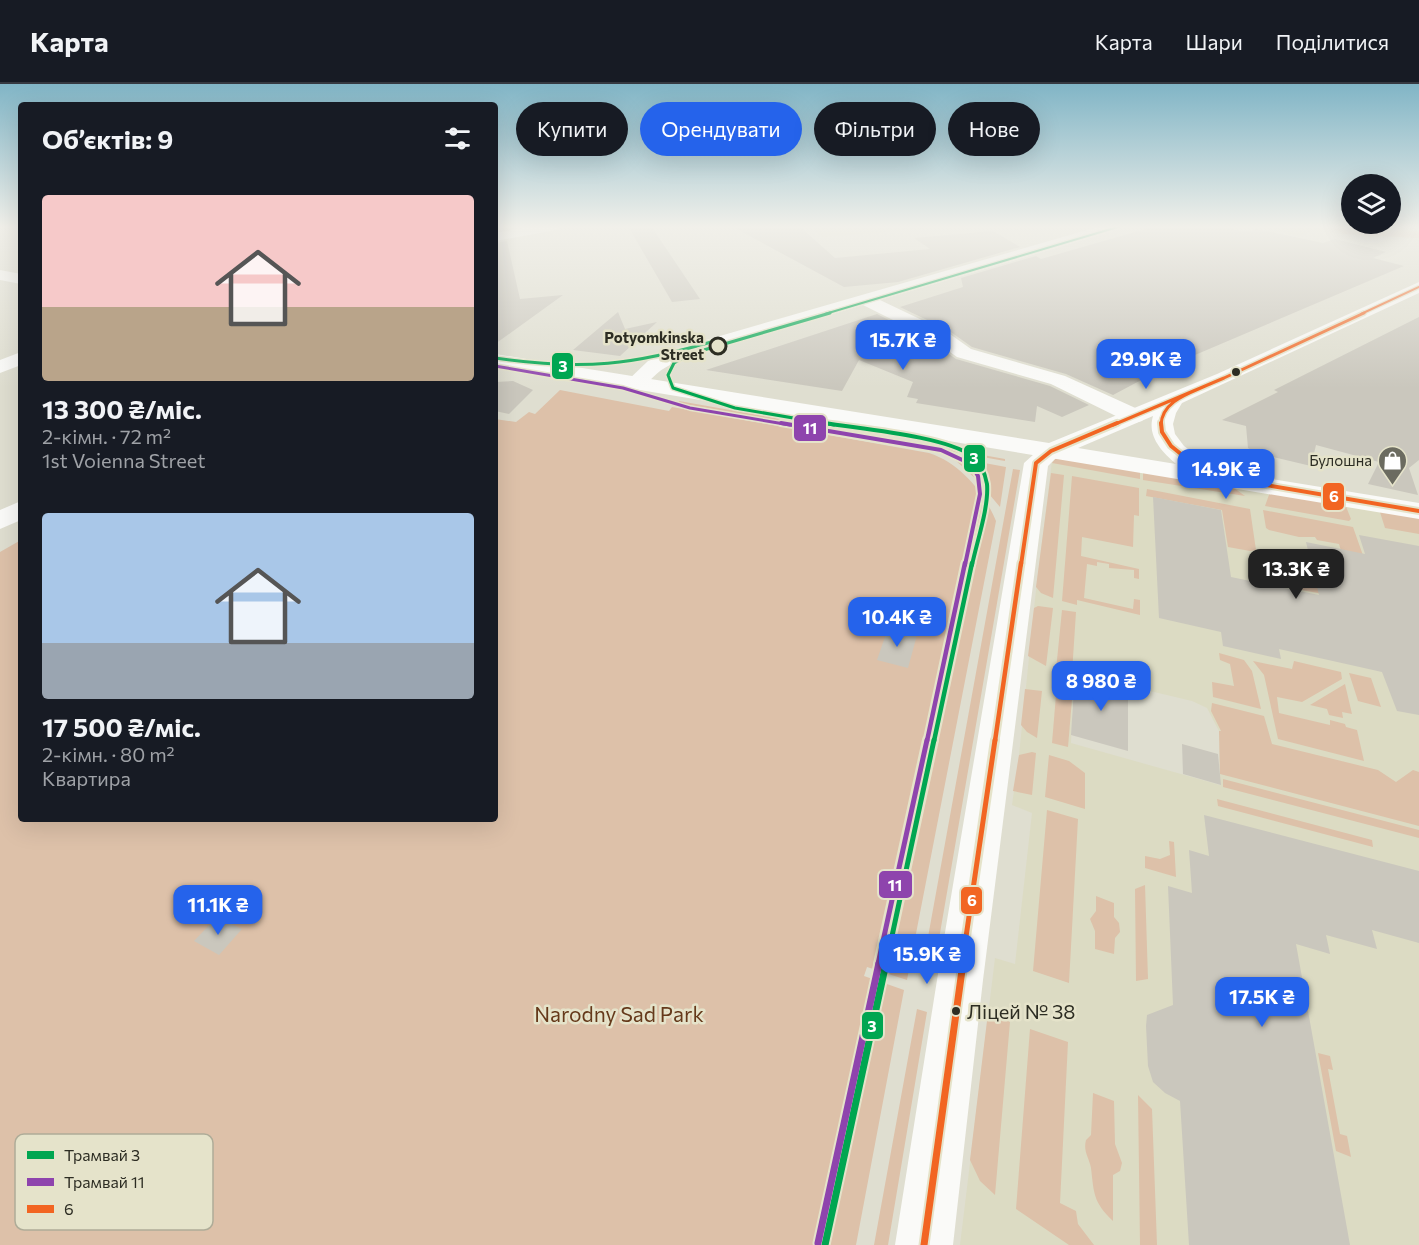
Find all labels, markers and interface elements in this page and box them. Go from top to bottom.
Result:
text: Карта [30,24,109,58]
text: Карта [1095,29,1153,54]
text: Шари [1186,29,1243,54]
text: Поділитися [1276,29,1389,54]
chip: Купити [516,102,628,156]
chip: Орендувати [640,102,802,156]
chip: Фільтри [814,102,936,156]
chip: Нове [948,102,1040,156]
icon: filters [441,122,474,155]
text: Об’єктів: 9 [42,123,173,154]
map controls [1341,174,1401,234]
button: layers [1341,174,1401,234]
icon: home [204,234,312,342]
pin: 15.7K ₴ [848,320,958,371]
text: 15.7K ₴ [870,327,936,351]
place label: Potyomkinska Street [604,328,704,363]
marker: Potyomkinska Street [709,337,727,355]
pin: 29.9K ₴ [1091,339,1201,390]
text: 29.9K ₴ [1110,346,1182,370]
line badge: 3 [551,352,574,380]
text: 3 [558,356,568,375]
unlabelled marker [1230,366,1242,378]
text: 13 300 ₴/міс. [42,393,202,424]
line badge: 11 [793,414,827,442]
text: 11 [803,418,817,437]
text: 2-кімн. · 72 m² [42,424,171,448]
line badge: 3 [963,444,986,473]
shop icon: Булошна [1377,444,1409,486]
text: 1st Voienna Street [42,448,205,472]
text: 3 [969,448,979,467]
pin: 14.9K ₴ [1171,449,1281,500]
place label: Булошна [1309,451,1372,469]
text: 14.9K ₴ [1192,456,1260,480]
line badge: 6 [1322,482,1345,511]
text: 6 [1329,486,1339,505]
pin: 13.3K ₴ [1241,549,1351,600]
icon: home [204,552,312,660]
text: 13.3K ₴ [1262,556,1330,580]
pin: 10.4K ₴ [842,597,952,648]
text: 10.4K ₴ [862,604,932,628]
pin: 8 980 ₴ [1046,661,1156,712]
text: 8 980 ₴ [1066,668,1136,692]
text: 17 500 ₴/міс. [42,711,201,742]
text: 2-кімн. · 80 m² [42,742,175,766]
text: Квартира [42,766,131,790]
line badge: 11 [878,870,913,899]
text: 11 [888,875,902,894]
pin: 11.1K ₴ [163,885,273,936]
line badge: 6 [960,886,983,915]
text: 6 [967,890,977,909]
text: 11.1K ₴ [187,892,249,916]
pin: 15.9K ₴ [872,934,982,985]
text: 15.9K ₴ [893,941,961,965]
pin: 17.5K ₴ [1207,977,1317,1028]
text: 17.5K ₴ [1229,984,1295,1008]
place label: Ліцей № 38 [967,999,1075,1023]
park label: Narodny Sad Park [534,1001,704,1026]
marker: Ліцей № 38 [950,1005,962,1017]
line badge: 3 [861,1011,884,1040]
text: 3 [867,1016,877,1035]
legend [15,1134,213,1230]
text: Трамвай 3 [64,1145,140,1164]
text: Трамвай 11 [64,1172,145,1191]
text: 6 [64,1199,74,1218]

